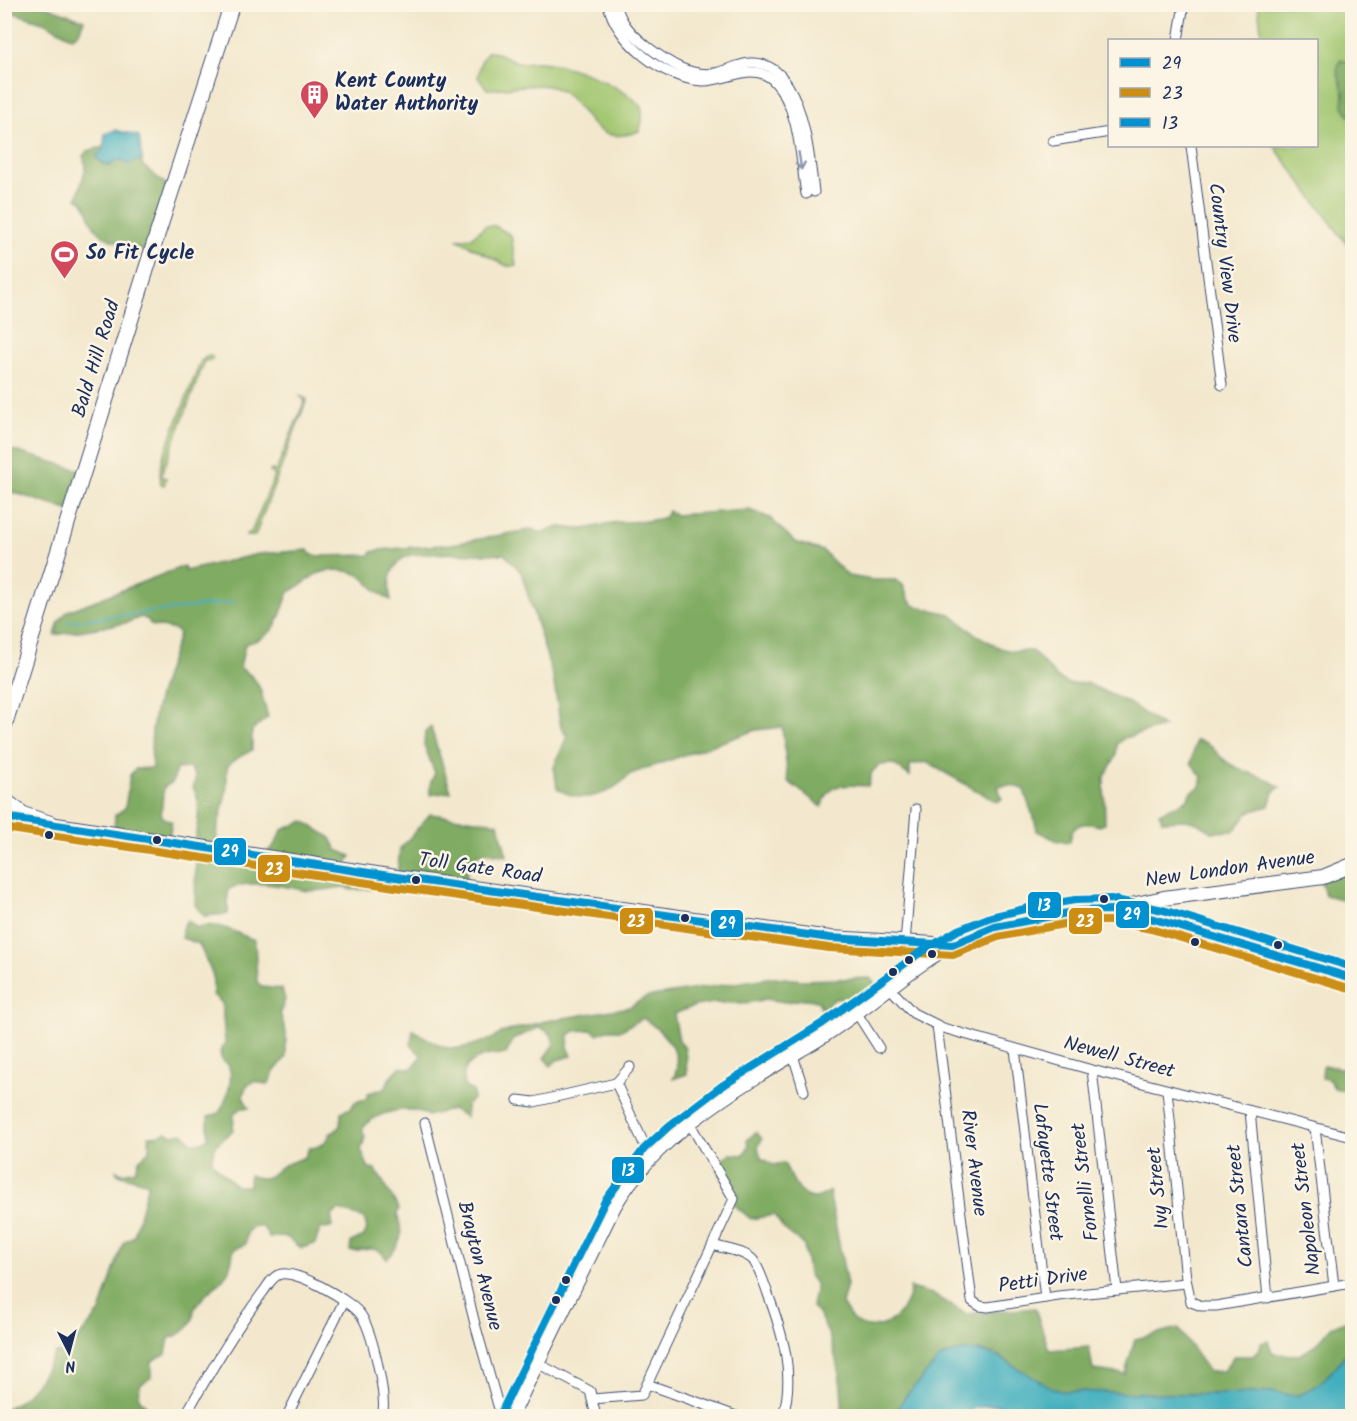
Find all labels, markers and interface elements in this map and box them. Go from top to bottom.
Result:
legend [1108,39,1318,147]
text: 29 [1162,50,1181,79]
place label: Kent County Water Authority [335,66,479,121]
building icon: Kent County Water Authority [298,78,330,120]
text: 23 [1162,80,1183,109]
text: 13 [1162,110,1178,139]
one-way arrow [795,150,806,170]
street label: Country View Drive [1198,181,1250,345]
sports icon: So Fit Cycle [49,238,81,280]
place label: So Fit Cycle [86,238,194,270]
street label: Bald Hill Road [64,295,130,422]
unlabelled marker [43,829,55,841]
unlabelled marker [151,834,163,846]
line badge: 29 [213,837,247,866]
text: 29 [221,840,239,865]
street label: New London Avenue [1143,842,1317,898]
street label: Toll Gate Road [416,845,545,894]
line badge: 23 [257,854,291,883]
text: 23 [265,858,283,883]
unlabelled marker [410,874,422,886]
line badge: 13 [1027,891,1062,919]
unlabelled marker [1098,893,1110,905]
text: 13 [1037,894,1051,919]
line badge: 29 [1115,900,1150,929]
text: 29 [1123,903,1141,928]
line badge: 23 [619,907,654,935]
line badge: 23 [1068,907,1103,935]
line badge: 29 [710,909,744,938]
text: 23 [627,910,645,935]
text: 23 [1076,910,1094,935]
unlabelled marker [679,912,691,924]
text: 29 [718,912,736,937]
unlabelled marker [1189,936,1201,948]
unlabelled marker [1272,939,1284,951]
unlabelled marker [926,948,938,960]
unlabelled marker [903,954,915,966]
unlabelled marker [887,966,899,978]
street label: Newell Street [1060,1028,1178,1088]
street label: Lafayette Street [1023,1101,1071,1243]
street label: River Avenue [951,1108,995,1218]
street label: Fornelli Street [1063,1121,1109,1243]
street label: Napoleon Street [1283,1140,1331,1277]
street label: Cantara Street [1219,1142,1263,1269]
street label: Ivy Street [1139,1145,1179,1231]
line badge: 13 [611,1156,645,1184]
text: 13 [621,1159,635,1184]
street label: Brayton Avenue [447,1198,511,1334]
street label: Petti Drive [996,1259,1090,1303]
unlabelled marker [560,1274,572,1286]
unlabelled marker [550,1294,562,1306]
north arrow [39,1322,99,1382]
text: N [64,1352,77,1378]

